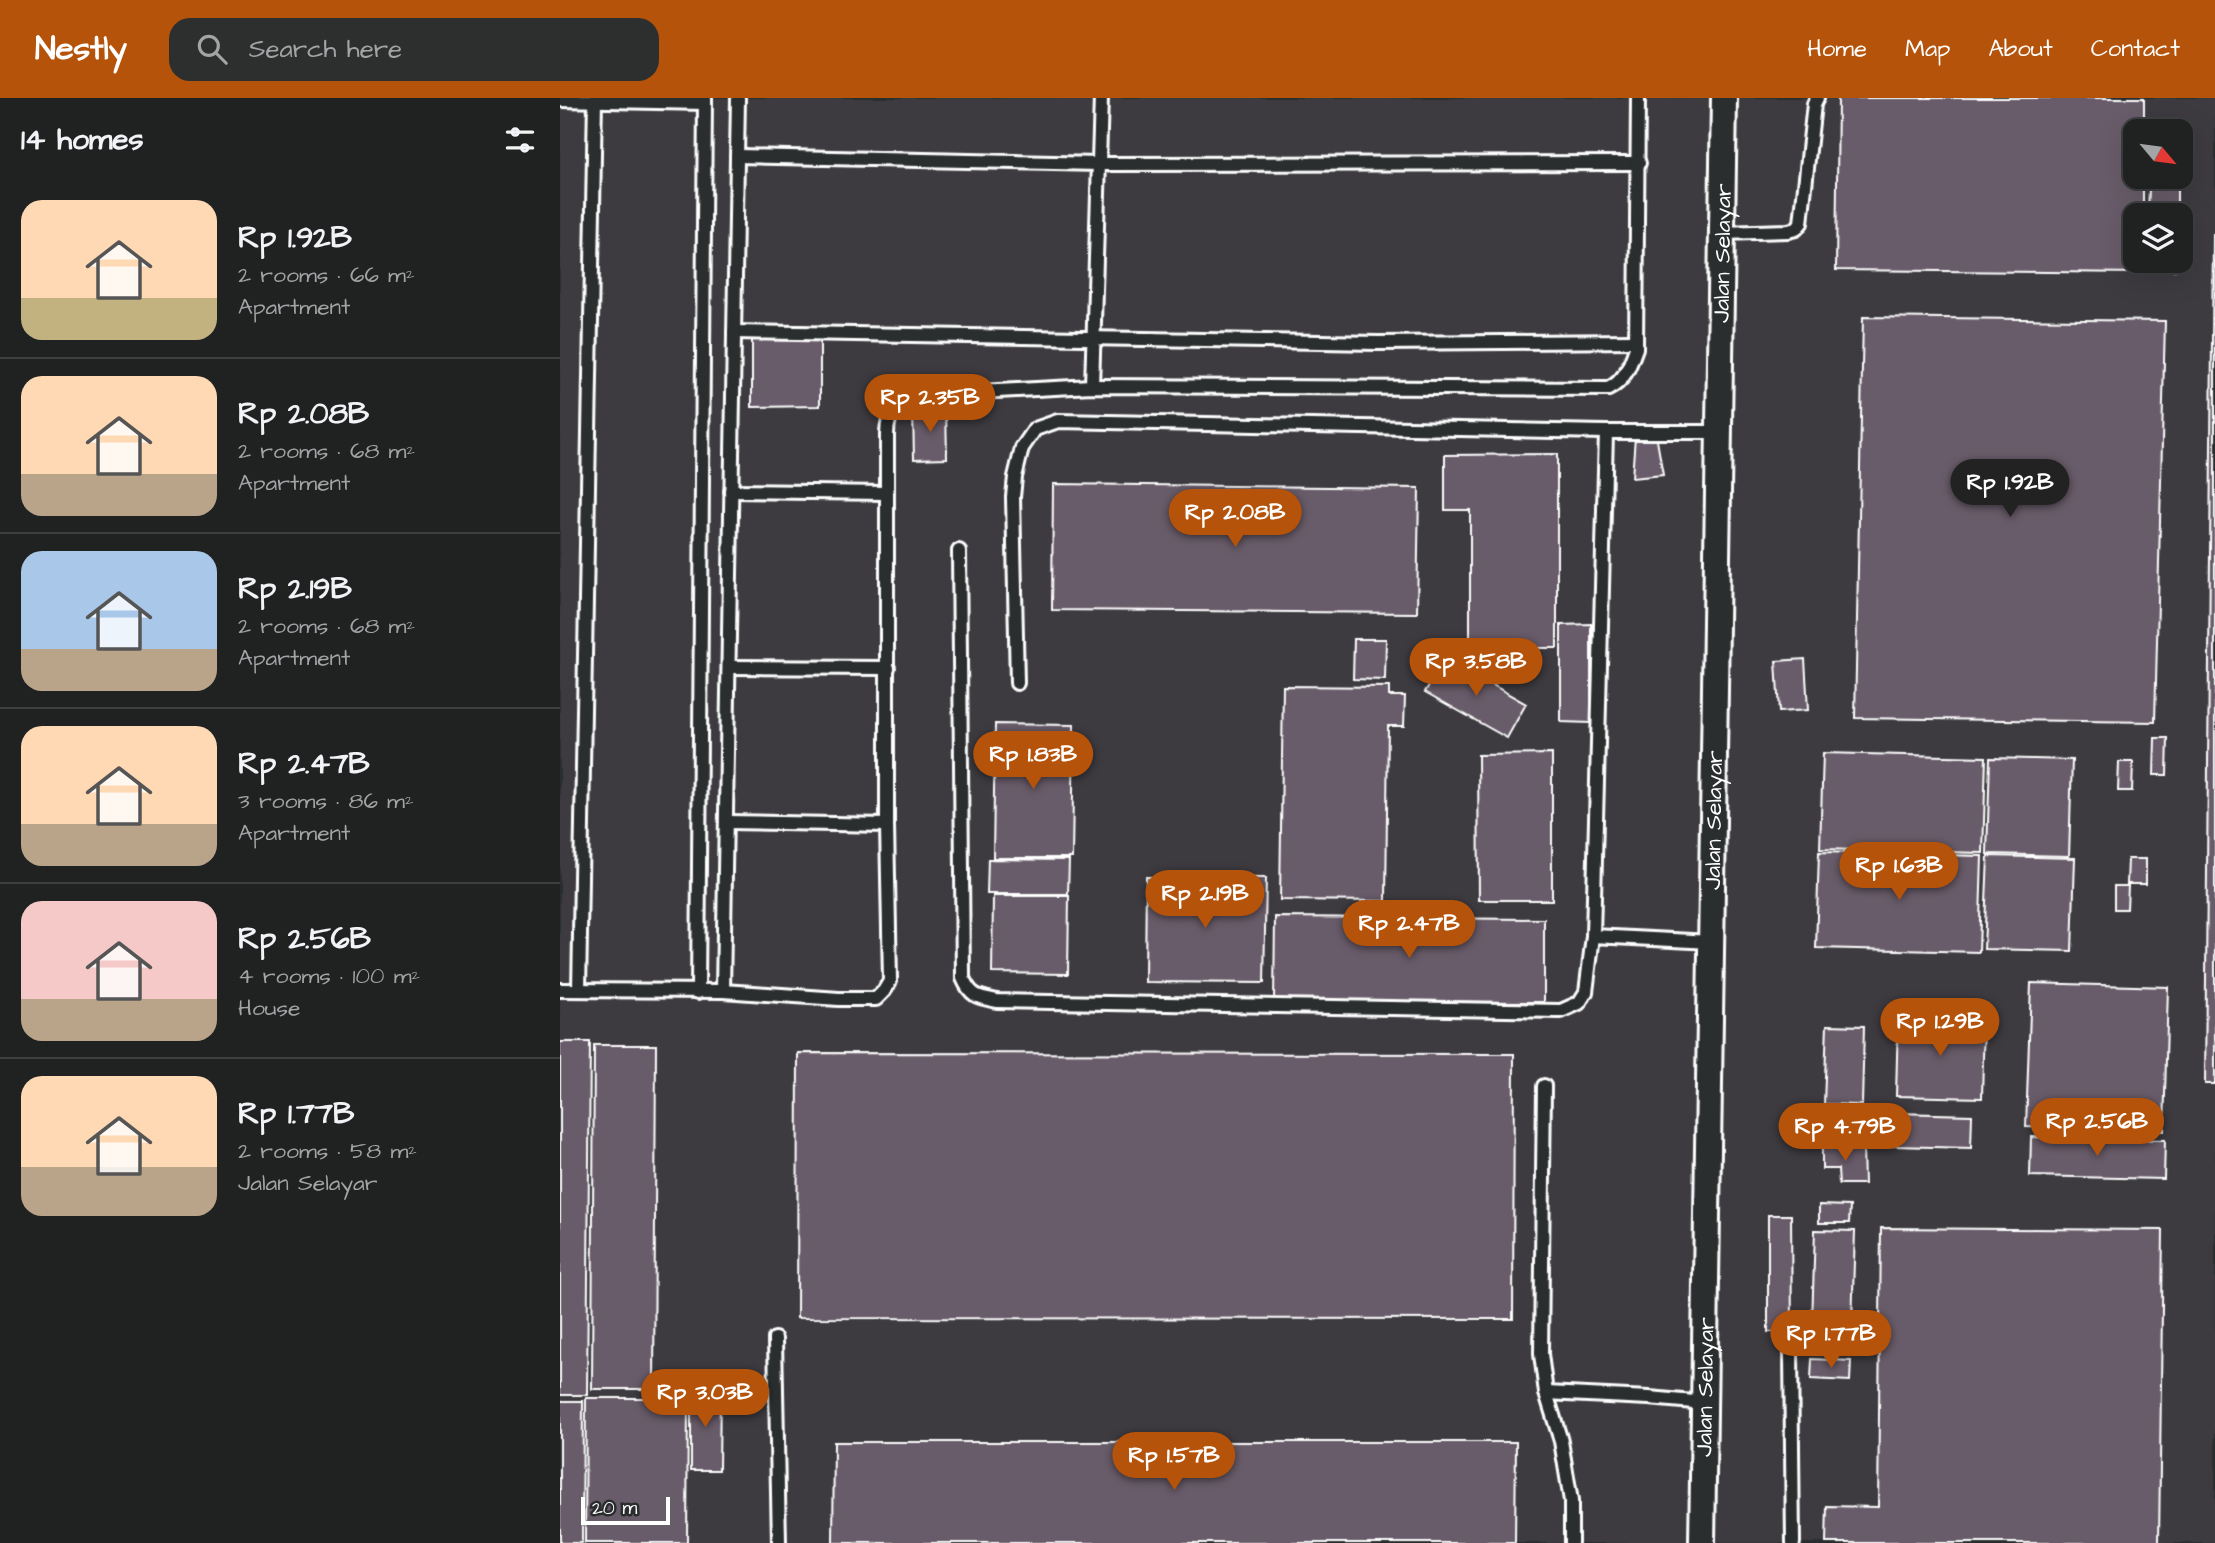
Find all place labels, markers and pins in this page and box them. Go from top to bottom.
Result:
pin: Rp 2.35B [858,374,1002,434]
pin: Rp 1.92B [1938,460,2082,519]
pin: Rp 2.08B [1163,490,1307,549]
pin: Rp 3.58B [1404,638,1548,698]
pin: Rp 1.83B [961,732,1105,791]
pin: Rp 1.63B [1827,842,1971,902]
pin: Rp 2.19B [1133,870,1277,930]
pin: Rp 2.47B [1337,900,1481,960]
pin: Rp 1.29B [1868,998,2012,1058]
pin: Rp 2.56B [2025,1098,2169,1158]
pin: Rp 4.79B [1773,1104,1917,1163]
pin: Rp 1.77B [1759,1310,1903,1370]
pin: Rp 3.03B [633,1370,777,1429]
pin: Rp 1.57B [1102,1432,1246,1492]

